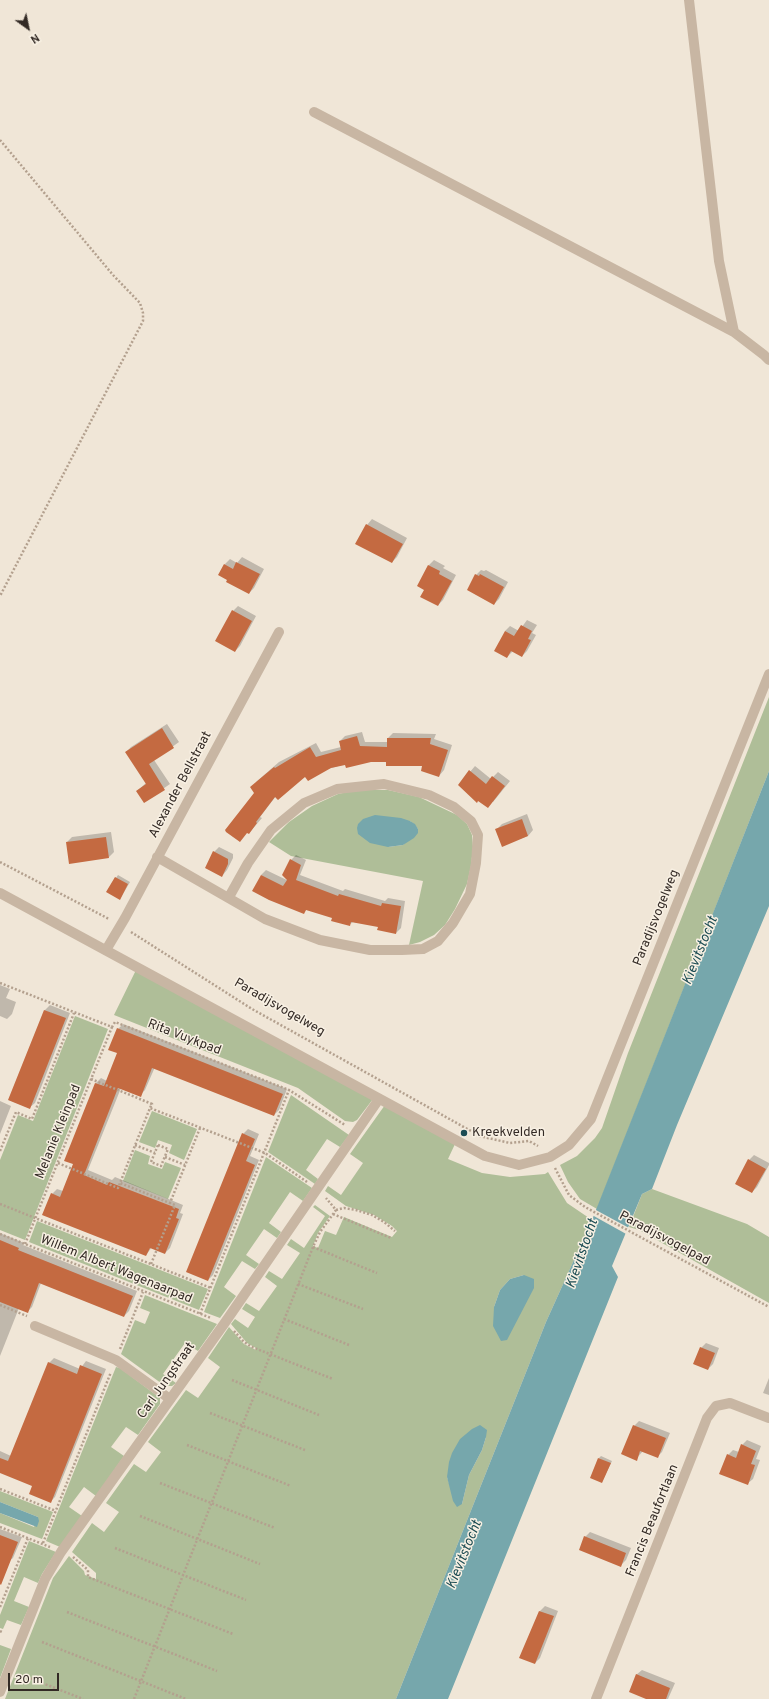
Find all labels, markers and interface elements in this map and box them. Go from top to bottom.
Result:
north arrow [8,8,48,48]
text: N [27,30,42,46]
street label: Alexander Bellstraat [146,729,216,841]
street label: Paradijsvogelweg [631,868,683,968]
water label: Kievitstocht [680,914,722,988]
street label: Paradijsvogelweg [231,976,327,1040]
street label: Rita Vuykpad [145,1017,223,1059]
street label: Melanie Kleinpad [33,1083,85,1181]
place label: Kreekvelden [472,1125,545,1141]
marker: Kreekvelden [459,1128,469,1138]
street label: Paradijsvogelpad [616,1209,712,1269]
water label: Kievitstocht [563,1217,603,1291]
street label: Willem Albert Wagenaarpad [38,1232,194,1308]
street label: Carl Jungstraat [135,1340,199,1422]
street label: Francis Beaufortlaan [623,1462,683,1580]
water label: Kievitstocht [444,1518,486,1592]
scale bar [10,1665,61,1691]
text: 20 m [15,1672,43,1688]

